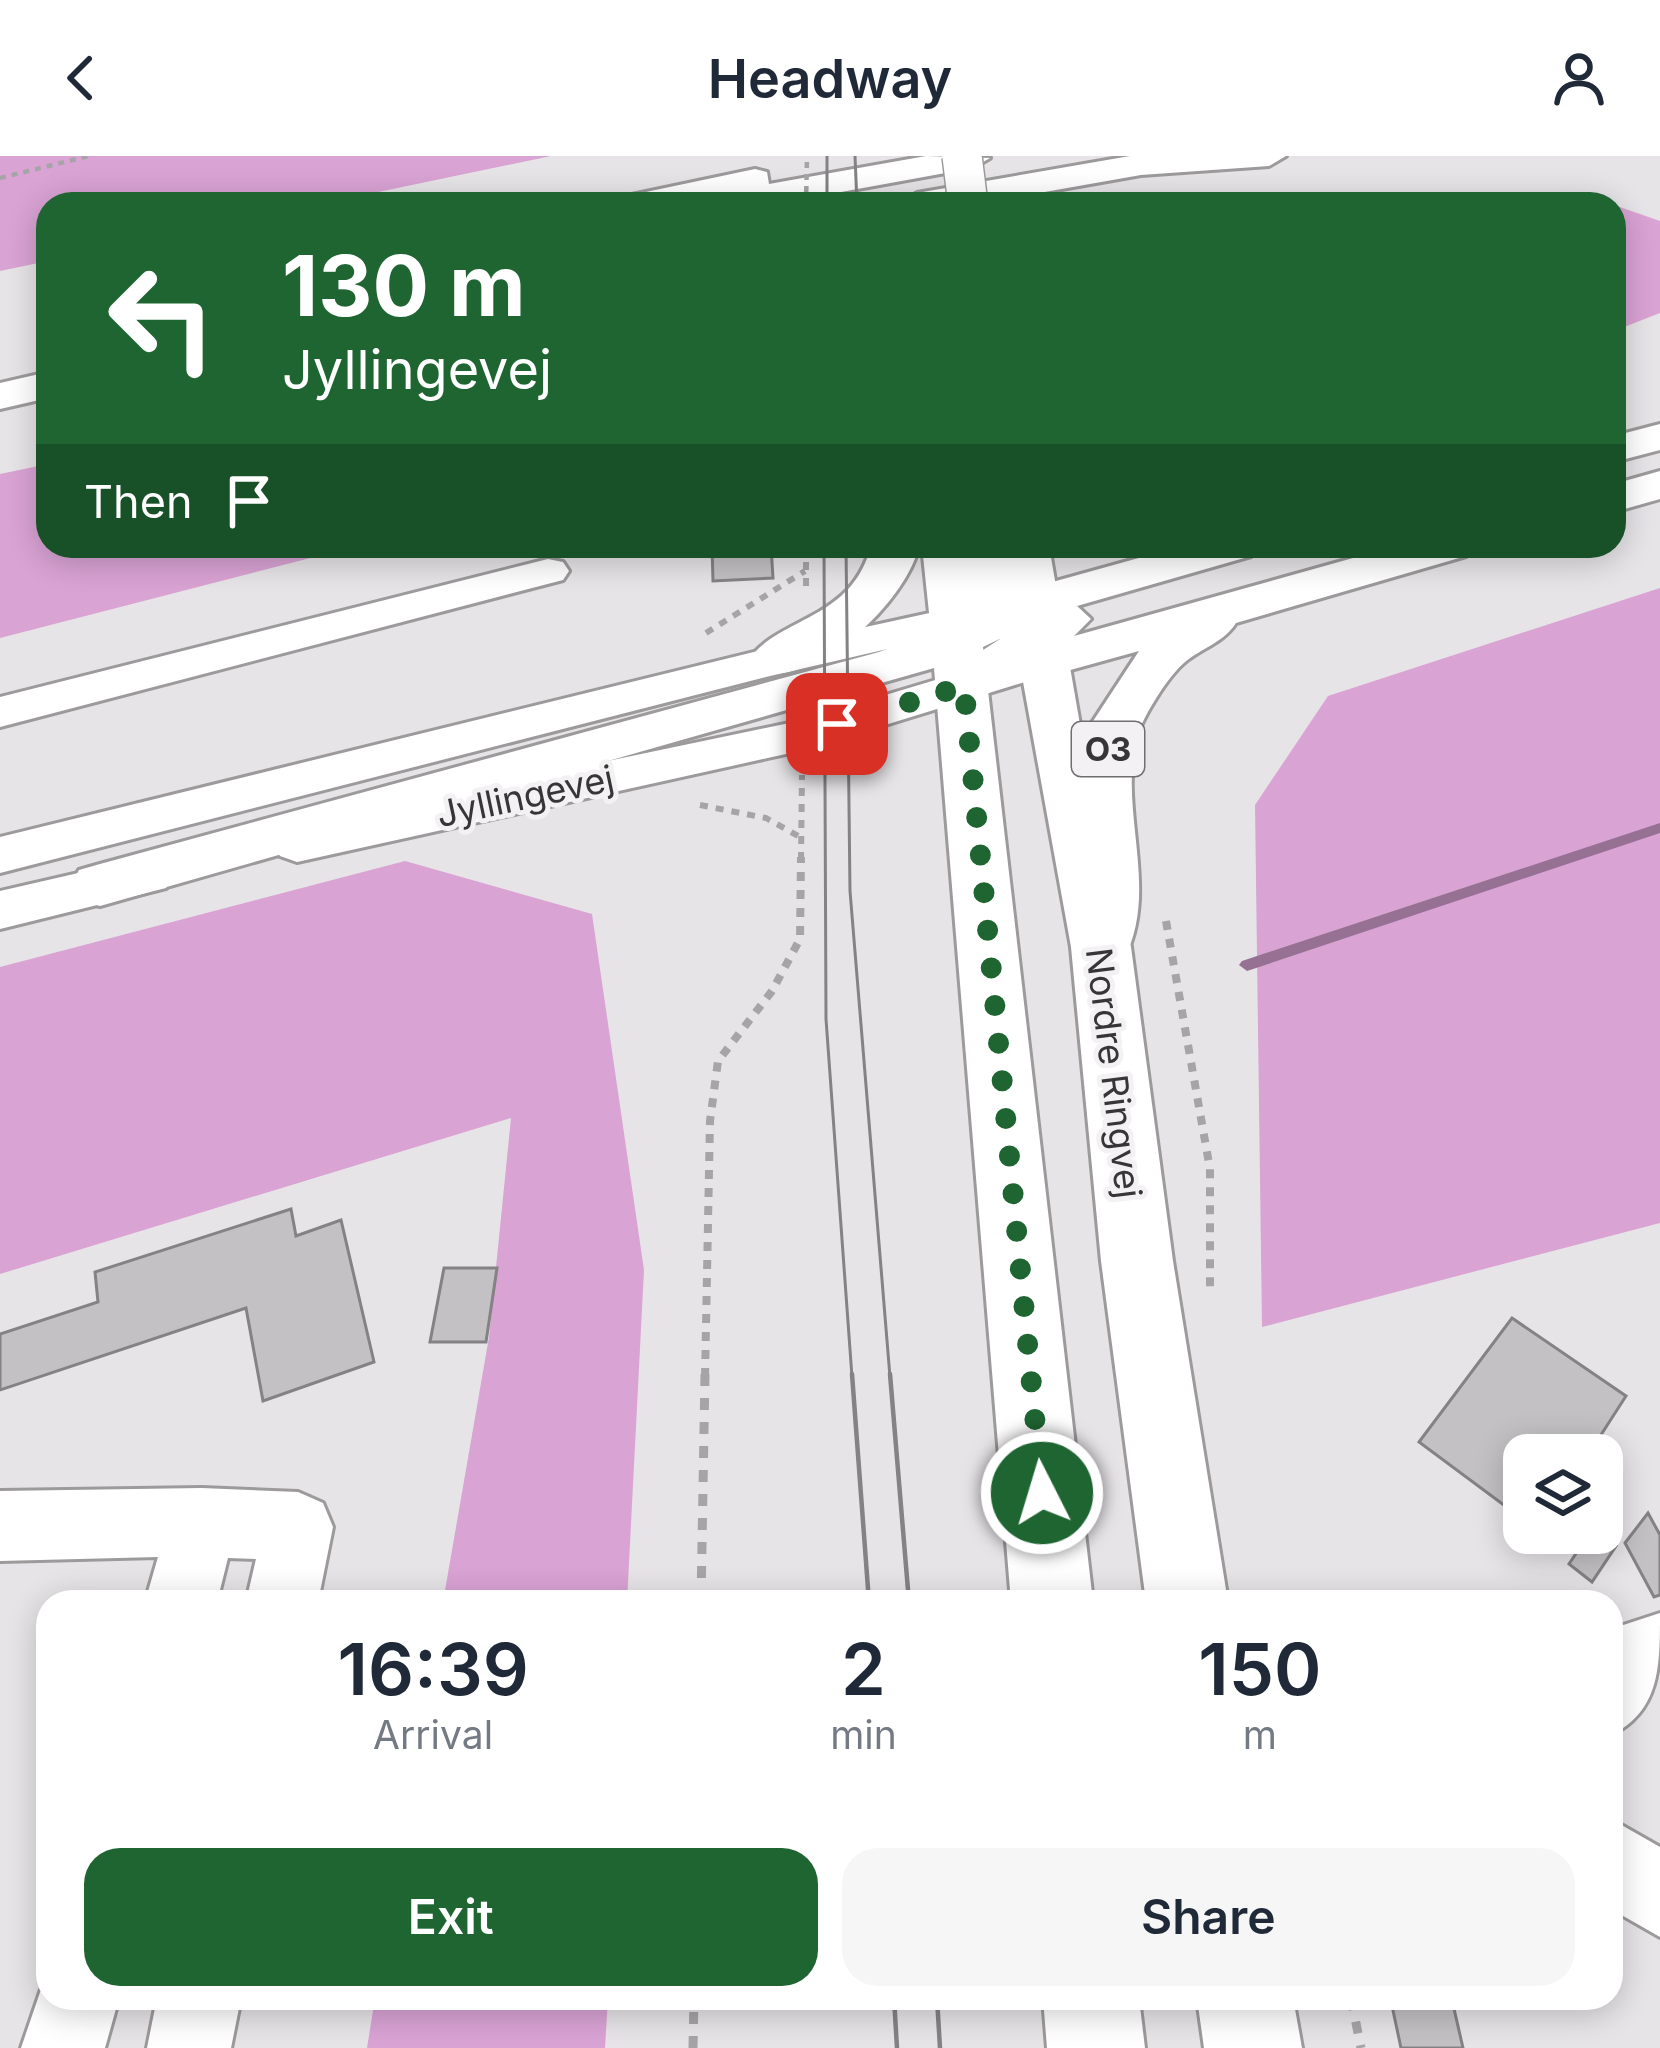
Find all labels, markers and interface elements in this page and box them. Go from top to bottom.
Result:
icon: back [48,45,114,111]
icon: person [1546,45,1612,111]
text: Headway [708,46,952,111]
text: 130 m [282,235,526,336]
icon: left [84,240,240,396]
text: Jyllingevej [282,337,552,402]
icon: arrive [216,468,282,534]
text: Then [84,474,192,529]
pin [786,673,888,775]
icon: arrive [804,691,870,757]
road number: O3 [1072,722,1144,776]
street label: Jyllingevej [432,756,618,836]
street label: Nordre Ringvej [1077,945,1151,1201]
position arrow [979,1430,1105,1556]
map controls [1503,1434,1623,1554]
button: layers [1503,1434,1623,1554]
text: 16:39 [337,1625,529,1712]
text: 2 [841,1625,886,1712]
text: 150 [1198,1625,1322,1712]
text: Arrival [373,1711,493,1758]
text: min [830,1711,897,1758]
text: m [1243,1711,1277,1758]
button: Exit [84,1848,818,1986]
button: Share [842,1848,1575,1986]

